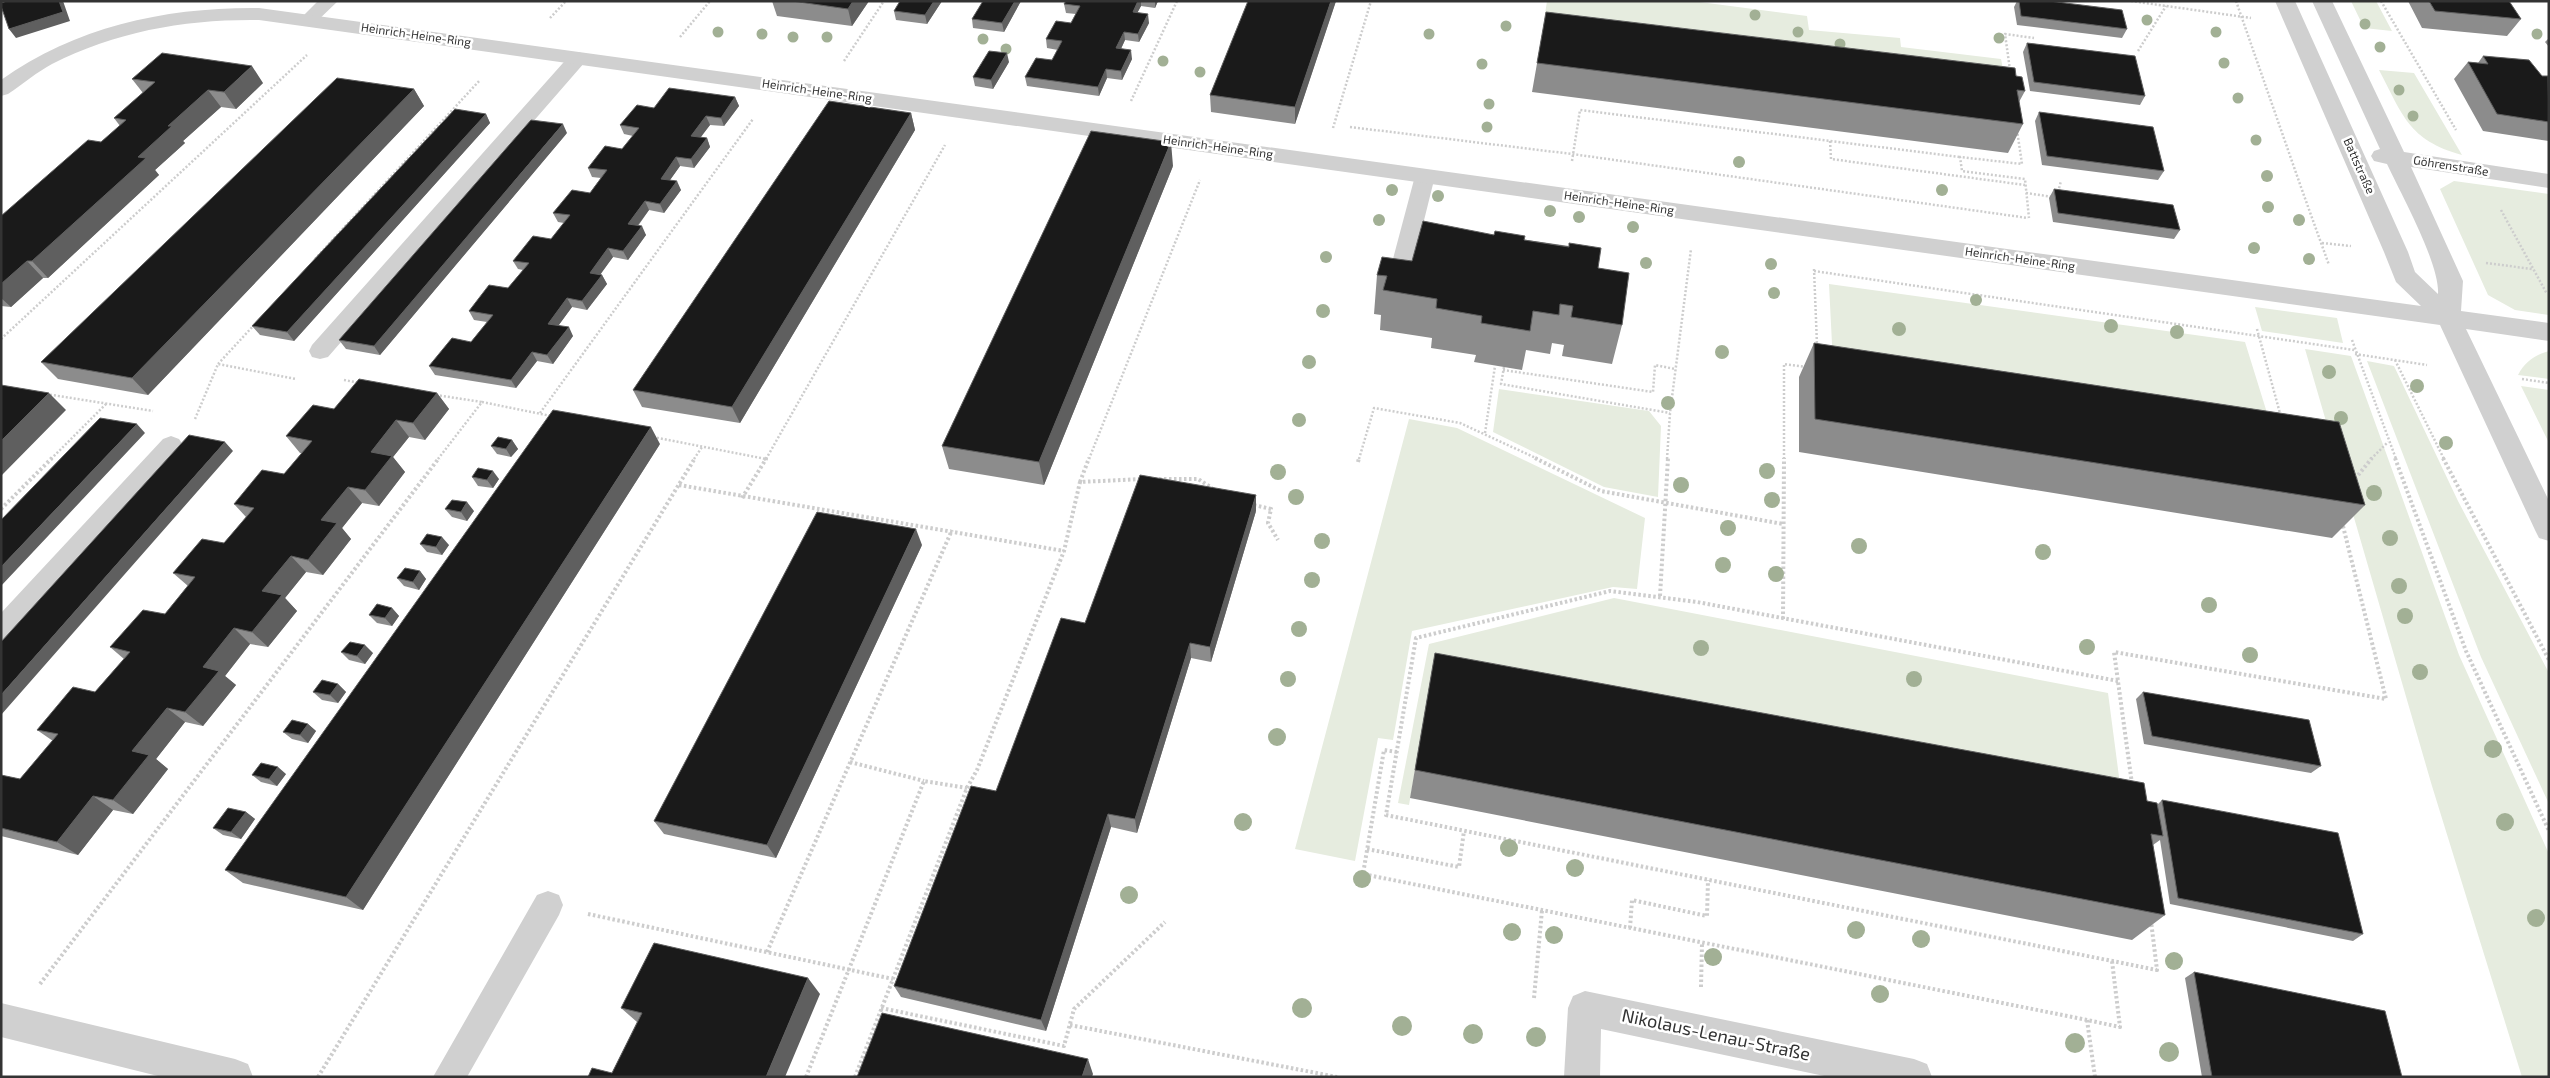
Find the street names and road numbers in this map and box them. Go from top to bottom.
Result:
street label: Heinrich-Heine-Ring [360,19,472,49]
street label: Heinrich-Heine-Ring [761,75,873,105]
street label: Heinrich-Heine-Ring [1162,131,1274,161]
street label: Battstraße [2341,135,2378,196]
street label: Göhrenstraße [2413,152,2490,178]
street label: Heinrich-Heine-Ring [1563,187,1675,217]
street label: Heinrich-Heine-Ring [1964,243,2076,273]
street label: Nikolaus-Lenau-Straße [1620,1003,1812,1065]

